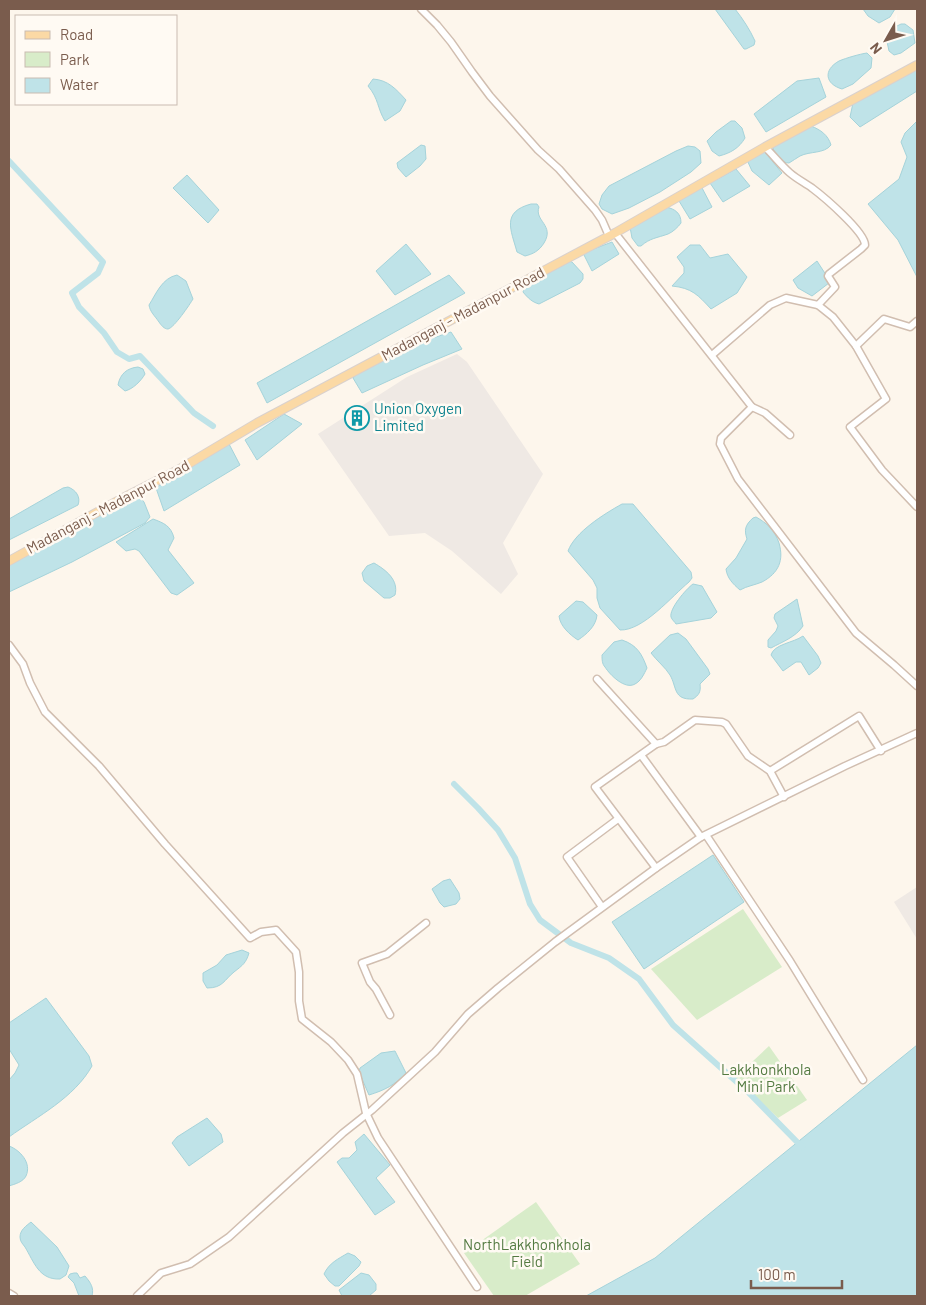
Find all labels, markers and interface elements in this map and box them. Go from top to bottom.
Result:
legend [15,15,178,105]
north arrow [861,15,911,65]
text: Road [60,25,93,43]
text: N [866,40,885,57]
text: Park [60,50,90,68]
text: Water [60,75,99,93]
street label: Madanganj - Madanpur Road [378,262,547,364]
place label: Union Oxygen Limited [374,399,462,434]
building icon: Union Oxygen Limited [344,405,370,431]
street label: Madanganj - Madanpur Road [23,455,192,557]
park label: Lakkhonkhola Mini Park [721,1060,811,1095]
park label: NorthLakkhonkhola Field [463,1235,591,1270]
scale bar [751,1258,842,1290]
text: 100 m [758,1265,796,1283]

